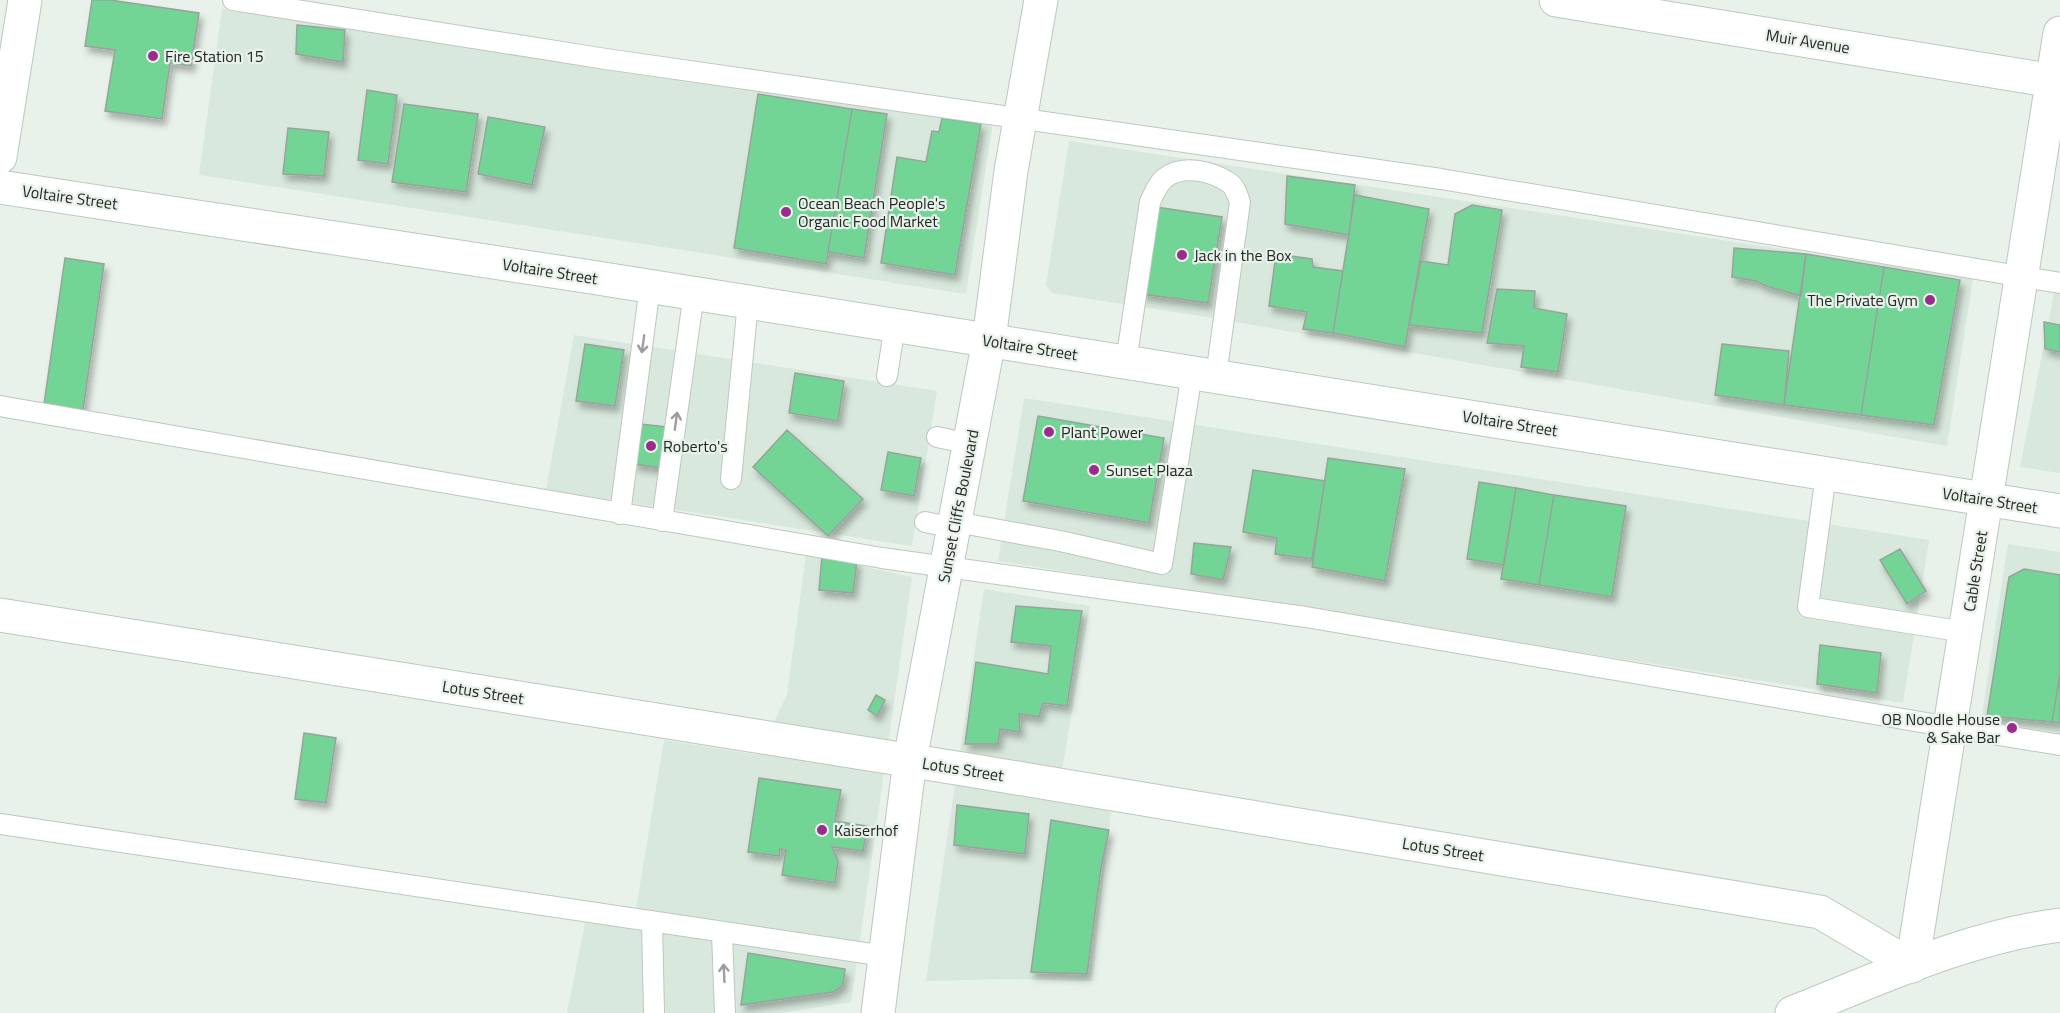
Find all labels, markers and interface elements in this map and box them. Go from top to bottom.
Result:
street label: Muir Avenue [1764,23,1852,59]
place label: Fire Station 15 [165,44,264,68]
marker: Fire Station 15 [146,49,160,63]
street label: Voltaire Street [21,178,120,216]
place label: Ocean Beach People's Organic Food Market [798,191,945,233]
marker: Ocean Beach People's Organic Food Market [779,205,793,219]
place label: Jack in the Box [1194,243,1292,267]
marker: Jack in the Box [1175,248,1189,262]
street label: Voltaire Street [501,252,600,290]
place label: The Private Gym [1807,288,1918,312]
marker: The Private Gym [1923,293,1937,307]
street label: Voltaire Street [981,328,1080,366]
one-way arrow [637,334,648,354]
street label: Voltaire Street [1461,404,1560,442]
one-way arrow [670,412,681,432]
place label: Plant Power [1061,420,1144,444]
marker: Plant Power [1042,425,1056,439]
street label: Sunset Cliffs Boulevard [931,427,985,585]
place label: Roberto's [663,434,728,458]
marker: Roberto's [644,439,658,453]
place label: Sunset Plaza [1106,458,1193,482]
marker: Sunset Plaza [1087,463,1101,477]
street label: Voltaire Street [1941,481,2040,519]
street label: Cable Street [1957,528,1993,613]
street label: Lotus Street [440,674,526,710]
place label: OB Noodle House & Sake Bar [1881,707,2000,749]
marker: OB Noodle House & Sake Bar [2005,721,2019,735]
street label: Lotus Street [920,751,1006,787]
place label: Kaiserhof [834,818,899,842]
marker: Kaiserhof [815,823,829,837]
street label: Lotus Street [1400,831,1486,867]
one-way arrow [718,964,729,983]

